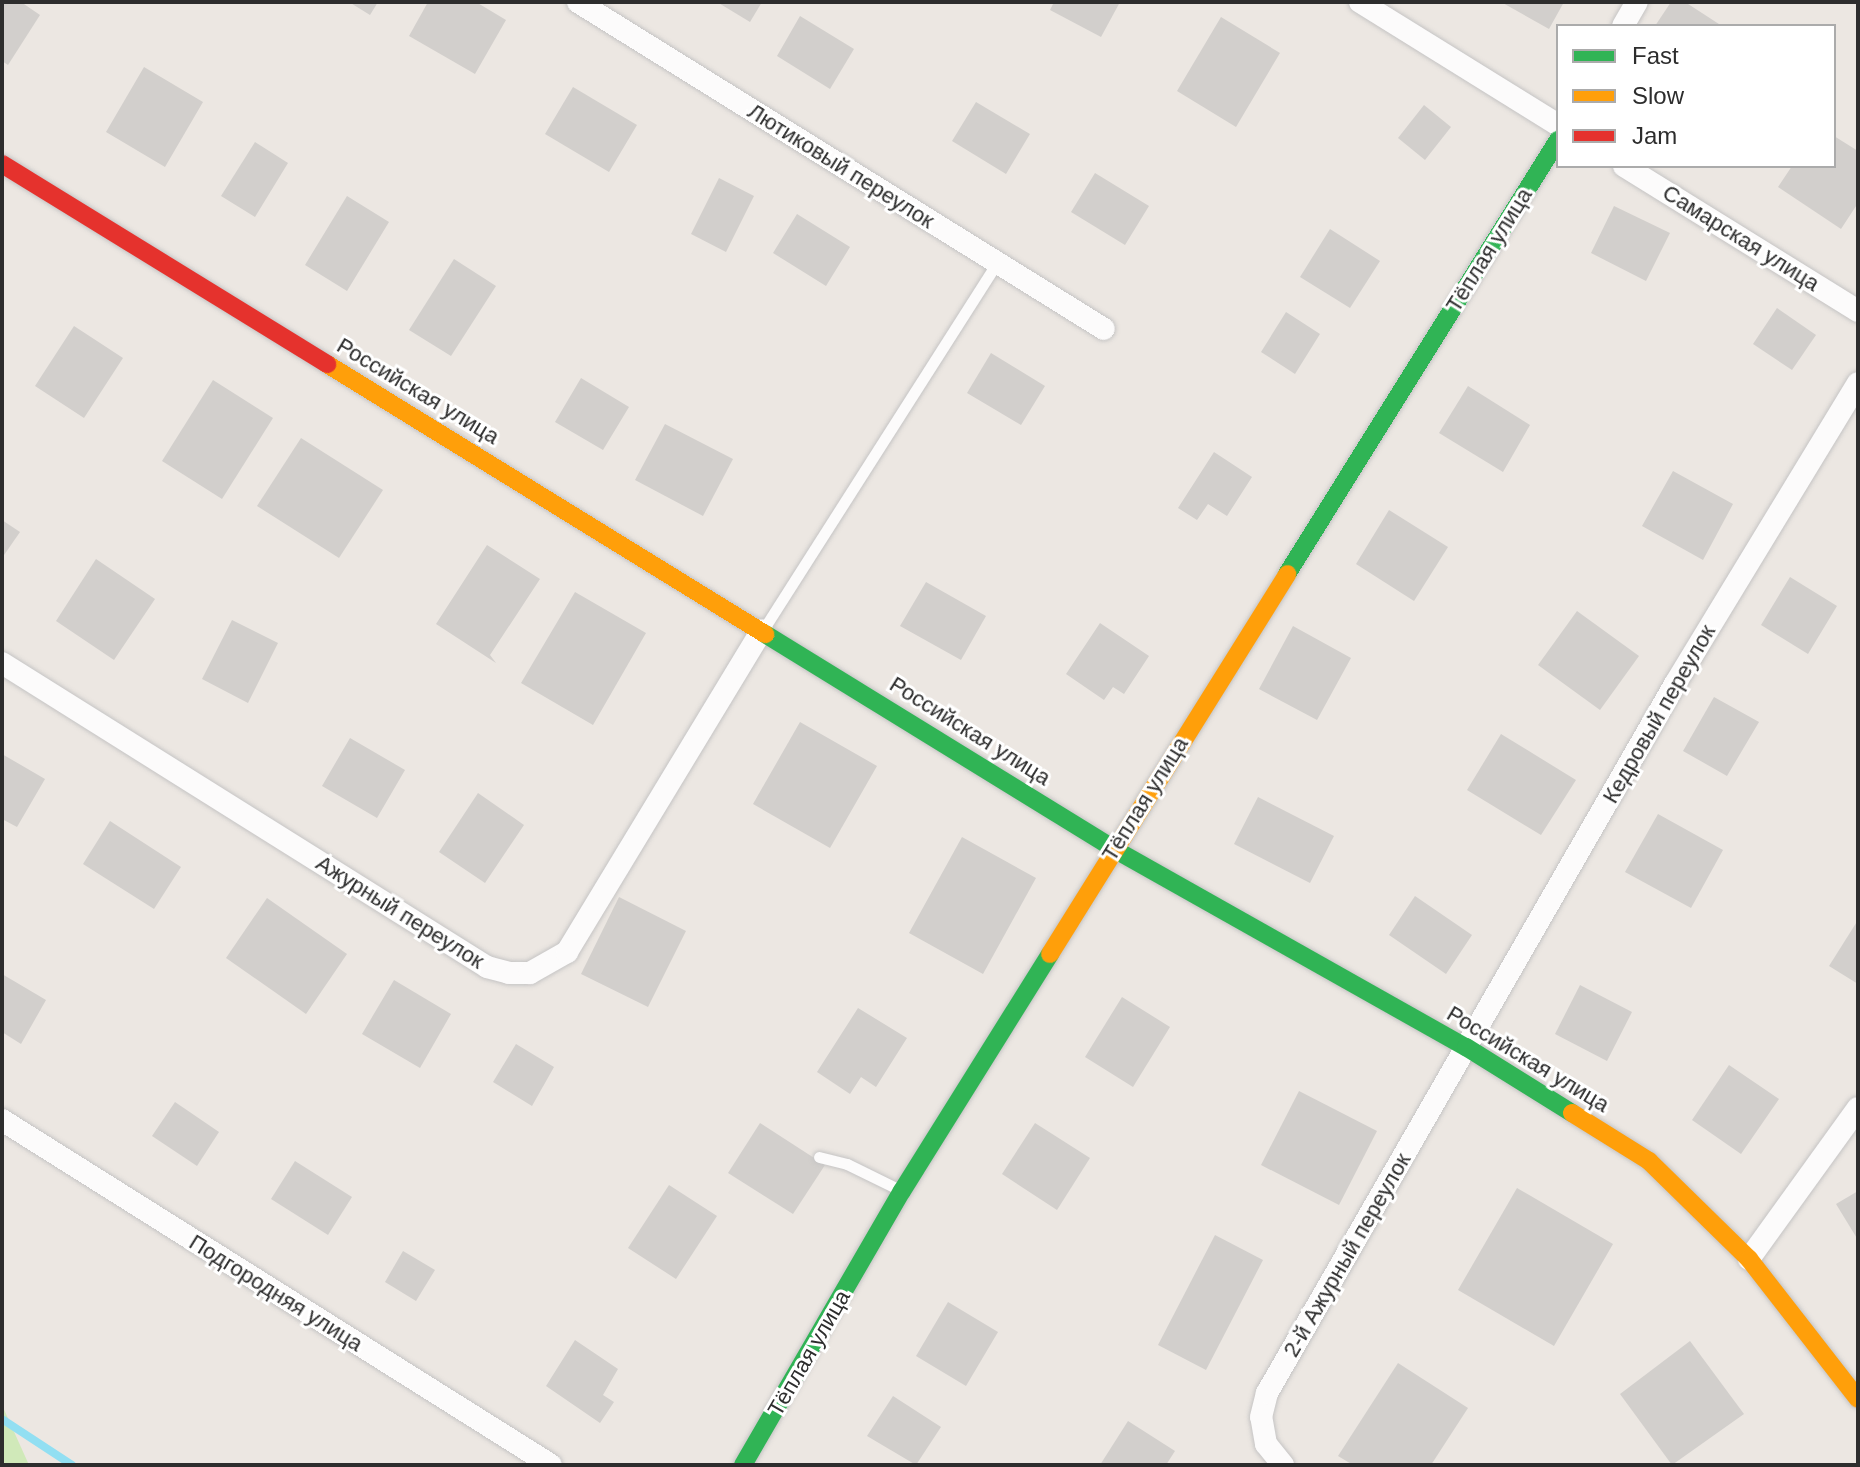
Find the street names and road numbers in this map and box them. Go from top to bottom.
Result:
street label: Лютиковый переулок [743,98,939,234]
street label: Самарская улица [1658,179,1824,297]
street label: Тёплая улица [1440,183,1538,317]
street label: Российская улица [332,332,504,450]
street label: Кедровый переулок [1597,620,1721,808]
street label: Российская улица [885,671,1055,791]
street label: Тёплая улица [1096,732,1194,866]
street label: Ажурный переулок [311,850,489,974]
street label: Российская улица [1442,1000,1614,1118]
street label: 2-й Ажурный переулок [1278,1148,1416,1362]
street label: Подгородняя улица [184,1229,368,1357]
street label: Тёплая улица [762,1285,856,1421]

